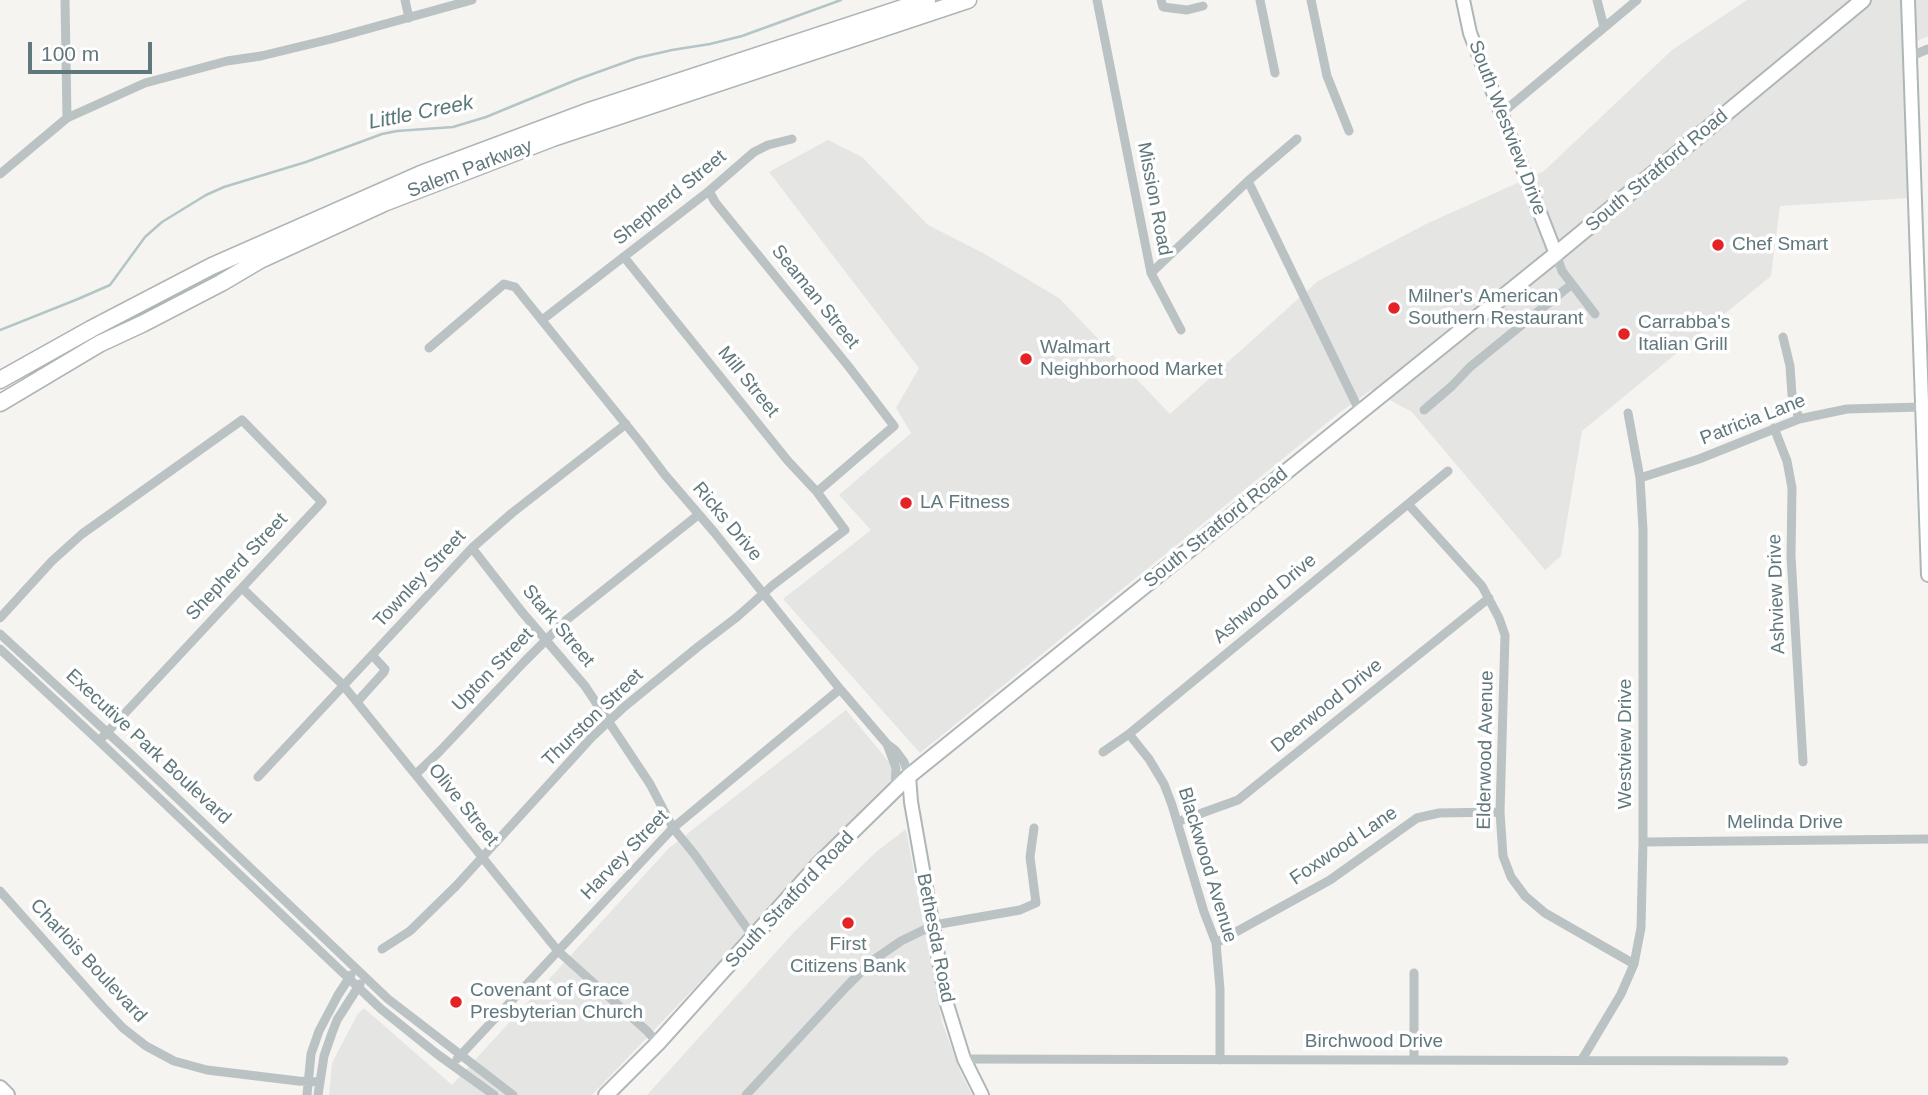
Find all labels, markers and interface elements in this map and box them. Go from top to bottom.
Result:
scale bar [32,28,156,72]
street label: South Westview Drive [1463,37,1551,219]
text: 100 m [41,42,99,65]
water label: Little Creek [366,90,476,136]
street label: South Stratford Road [1581,105,1733,237]
street label: Salem Parkway [404,135,536,203]
street label: Mission Road [1132,140,1176,258]
street label: Shepherd Street [609,146,731,250]
place label: Chef Smart [1732,234,1828,256]
marker: Chef Smart [1710,237,1726,253]
street label: Seaman Street [766,241,864,353]
place label: Milner's American Southern Restaurant [1408,286,1583,330]
marker: Milner's American Southern Restaurant [1386,300,1402,316]
place label: Carrabba's Italian Grill [1638,312,1730,356]
marker: Carrabba's Italian Grill [1616,326,1632,342]
place label: Walmart Neighborhood Market [1040,337,1223,381]
street label: Mill Street [713,342,783,422]
marker: Walmart Neighborhood Market [1018,351,1034,367]
street label: Patricia Lane [1697,389,1809,451]
street label: South Stratford Road [1139,463,1293,593]
street label: Ricks Drive [687,478,767,566]
place label: LA Fitness [920,492,1010,514]
marker: LA Fitness [898,495,914,511]
street label: Shepherd Street [181,509,293,625]
street label: Townley Street [369,526,471,632]
street label: Ashview Drive [1764,533,1790,655]
street label: Ashwood Drive [1209,549,1321,649]
street label: Stark Street [517,580,599,672]
street label: Upton Street [448,624,538,716]
street label: Deerwood Drive [1267,654,1387,758]
street label: Executive Park Boulevard [61,664,235,830]
street label: Thurston Street [538,664,648,772]
street label: Elderwood Avenue [1473,670,1499,830]
street label: Westview Drive [1615,679,1637,809]
street label: Olive Street [423,759,503,851]
street label: Blackwood Avenue [1173,785,1241,945]
street label: Foxwood Lane [1286,802,1402,890]
street label: Harvey Street [576,805,674,905]
street label: Melinda Drive [1727,812,1843,834]
street label: South Stratford Road [721,827,859,973]
street label: Bethesda Road [911,872,959,1004]
street label: Charlois Boulevard [25,895,151,1027]
marker: First Citizens Bank [840,915,856,931]
place label: First Citizens Bank [790,934,906,978]
place label: Covenant of Grace Presbyterian Church [470,980,643,1024]
marker: Covenant of Grace Presbyterian Church [448,994,464,1010]
street label: Birchwood Drive [1305,1031,1443,1053]

